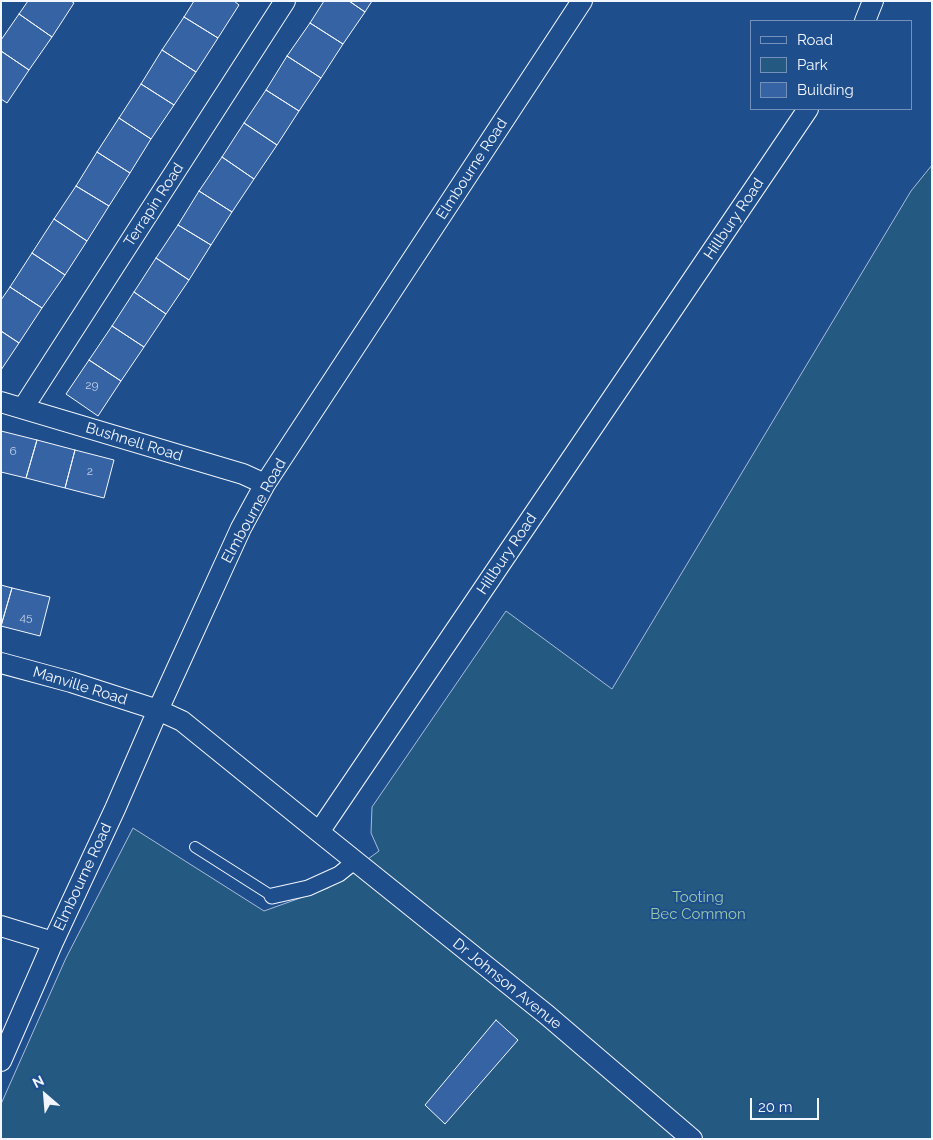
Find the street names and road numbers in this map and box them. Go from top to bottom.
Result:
street label: Elmbourne Road [433,115,511,223]
street label: Terrapin Road [120,160,188,250]
street label: Hillbury Road [700,175,768,263]
street label: Bushnell Road [83,419,185,465]
street label: Elmbourne Road [218,456,290,566]
street label: Hillbury Road [473,510,541,598]
street label: Manville Road [31,663,129,709]
street label: Elmbourne Road [50,820,116,934]
street label: Dr Johnson Avenue [449,935,565,1033]

